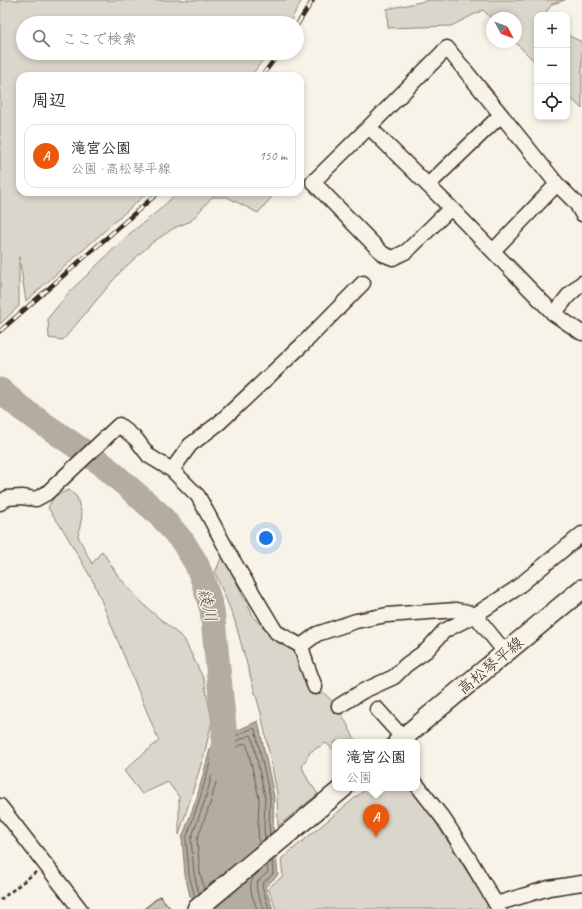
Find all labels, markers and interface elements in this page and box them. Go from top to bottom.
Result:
north arrow [486,12,522,48]
map controls [534,12,570,120]
button: + [534,12,570,48]
search box [16,16,304,60]
icon: search [30,27,52,49]
text: ここで検索 [62,30,137,49]
button: − [534,48,570,84]
button: locate [534,84,570,120]
text: 周辺 [32,90,66,111]
text: 滝宮公園 [71,139,131,158]
text: A [43,148,49,164]
text: 150 m [259,148,287,164]
text: 公園 · 高松琴平線 [71,161,171,177]
your location [256,528,276,548]
water label: 綾川 [193,586,222,624]
street label: 高松琴平線 [454,632,528,699]
popup [332,739,420,791]
text: 滝宮公園 [346,748,406,767]
text: 公園 [346,770,372,786]
pin: A [363,804,389,837]

